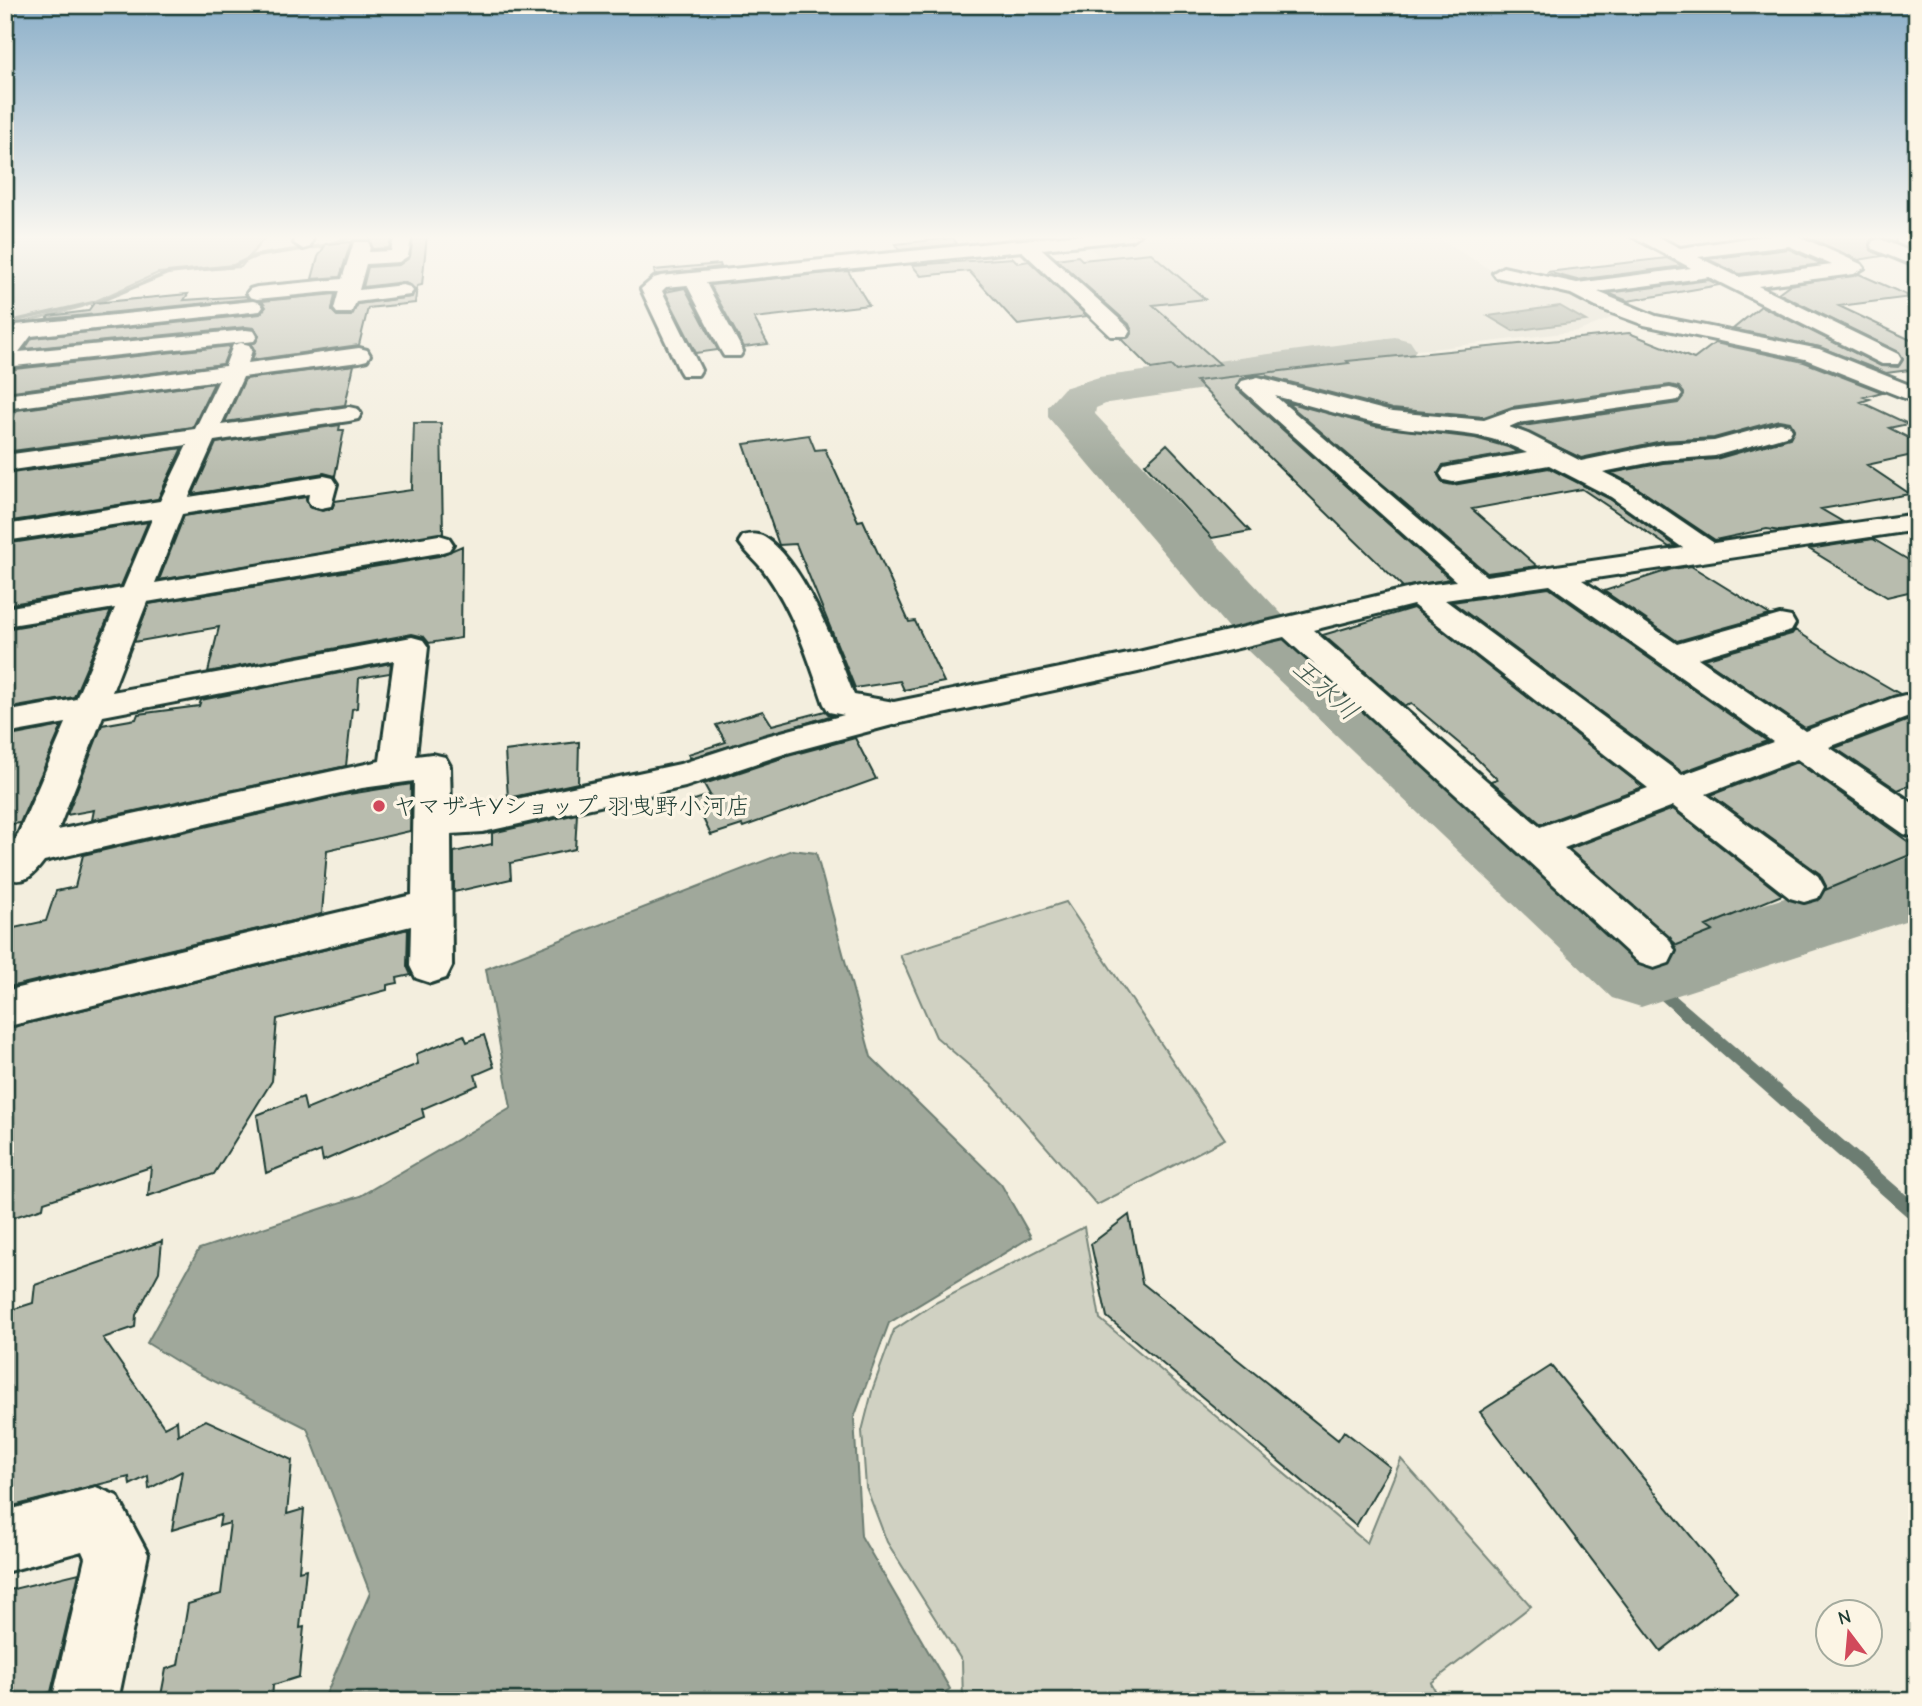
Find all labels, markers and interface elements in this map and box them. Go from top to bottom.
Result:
water label: 王水川 [1286,652,1364,727]
place label: ヤマザキYショップ 羽曳野小河店 [393,792,750,820]
marker: ヤマザキYショップ 羽曳野小河店 [371,798,387,814]
north arrow [1814,1598,1884,1668]
text: N [1836,1605,1854,1630]

